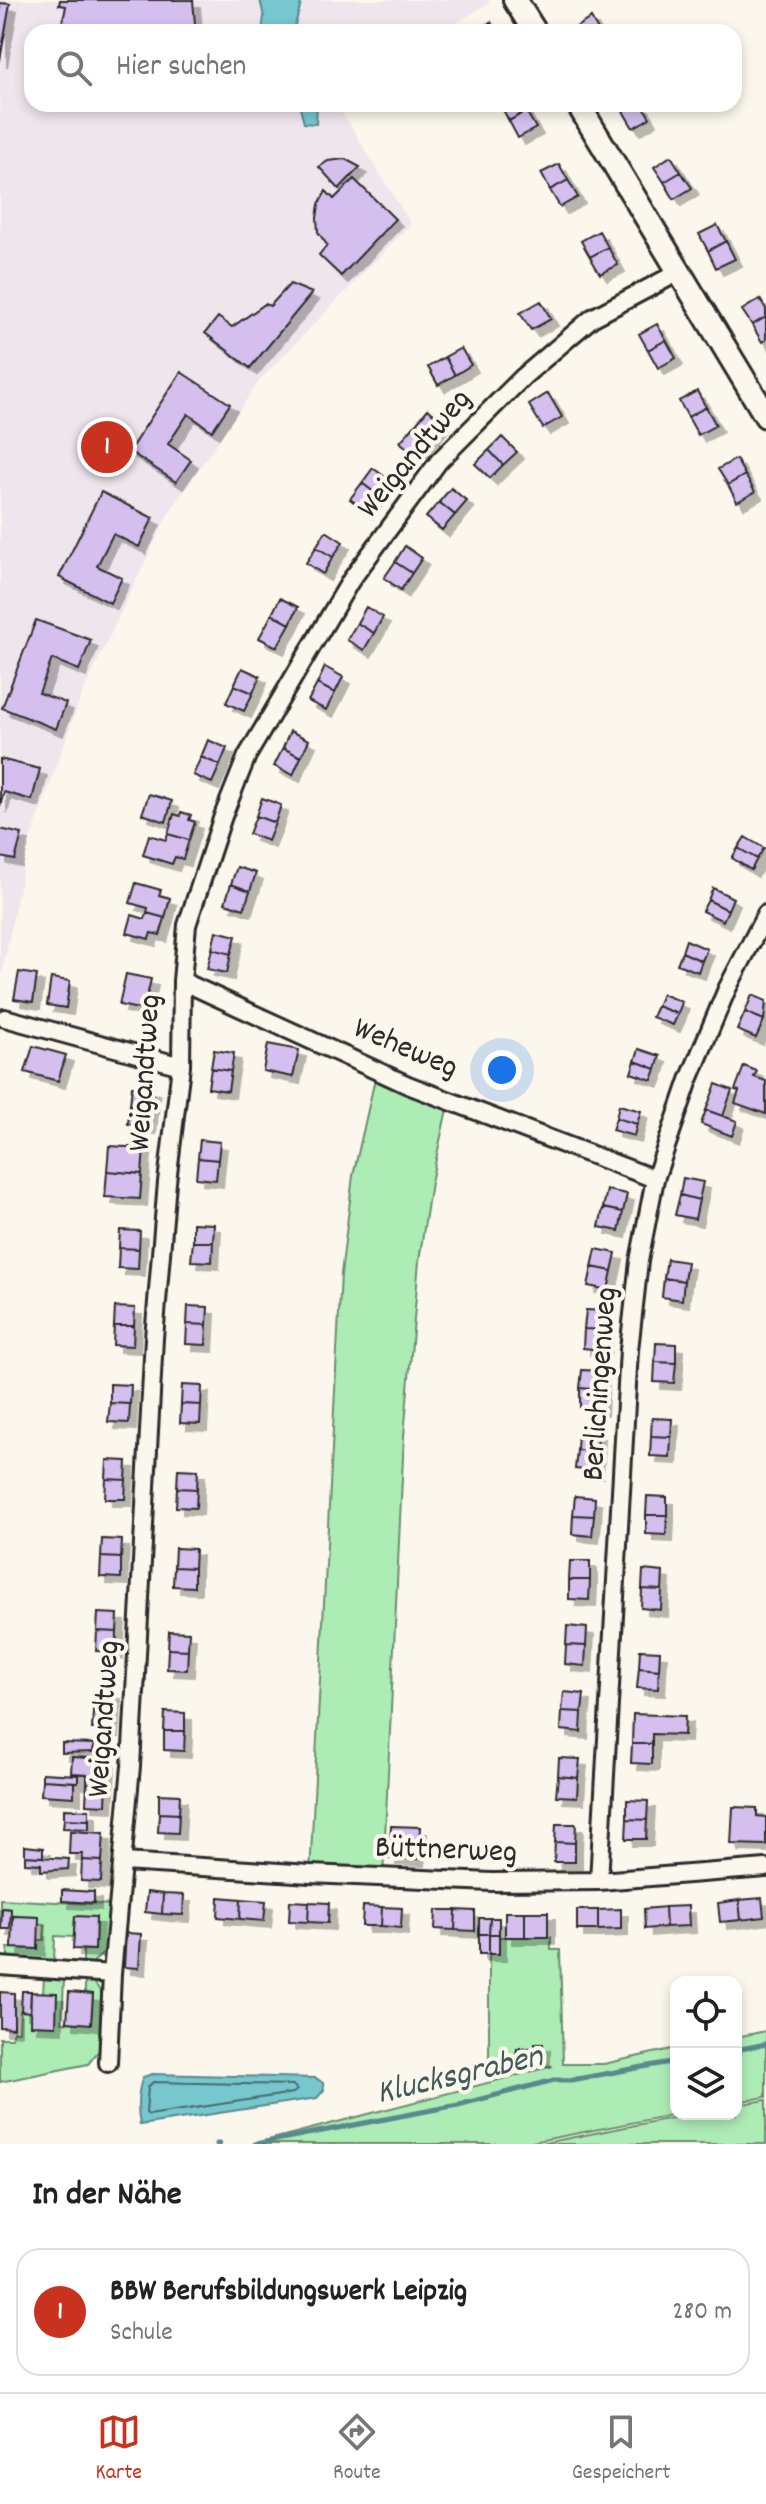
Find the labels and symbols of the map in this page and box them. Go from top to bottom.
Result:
street label: Weigandtweg [348,380,484,530]
pin: 1 [81,417,133,477]
street label: Weigandtweg [119,993,175,1153]
street label: Weheweg [345,1007,465,1093]
your location [482,1050,522,1090]
street label: Berlichingenweg [572,1285,632,1483]
street label: Weigandtweg [78,1639,134,1799]
street label: Büttnerweg [374,1827,518,1877]
water label: Klucksgraben [372,2034,549,2120]

